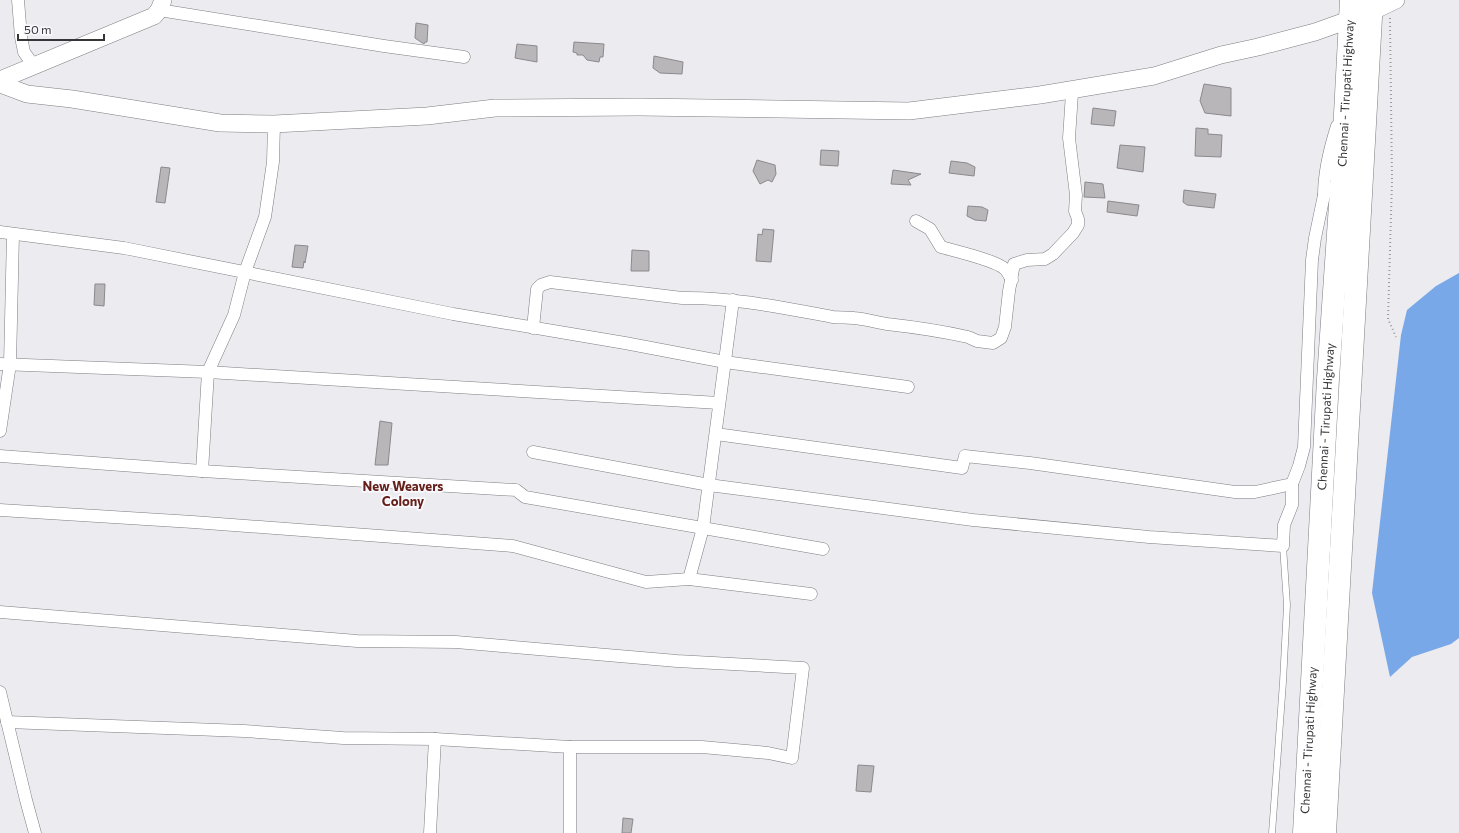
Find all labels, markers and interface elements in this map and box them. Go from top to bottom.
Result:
scale bar [18,16,104,42]
street label: Chennai - Tirupati Highway [1334,19,1356,167]
text: 50 m [24,22,52,36]
street label: Chennai - Tirupati Highway [1314,342,1336,491]
district label: New Weavers Colony [363,478,443,509]
street label: Chennai - Tirupati Highway [1297,666,1319,814]

